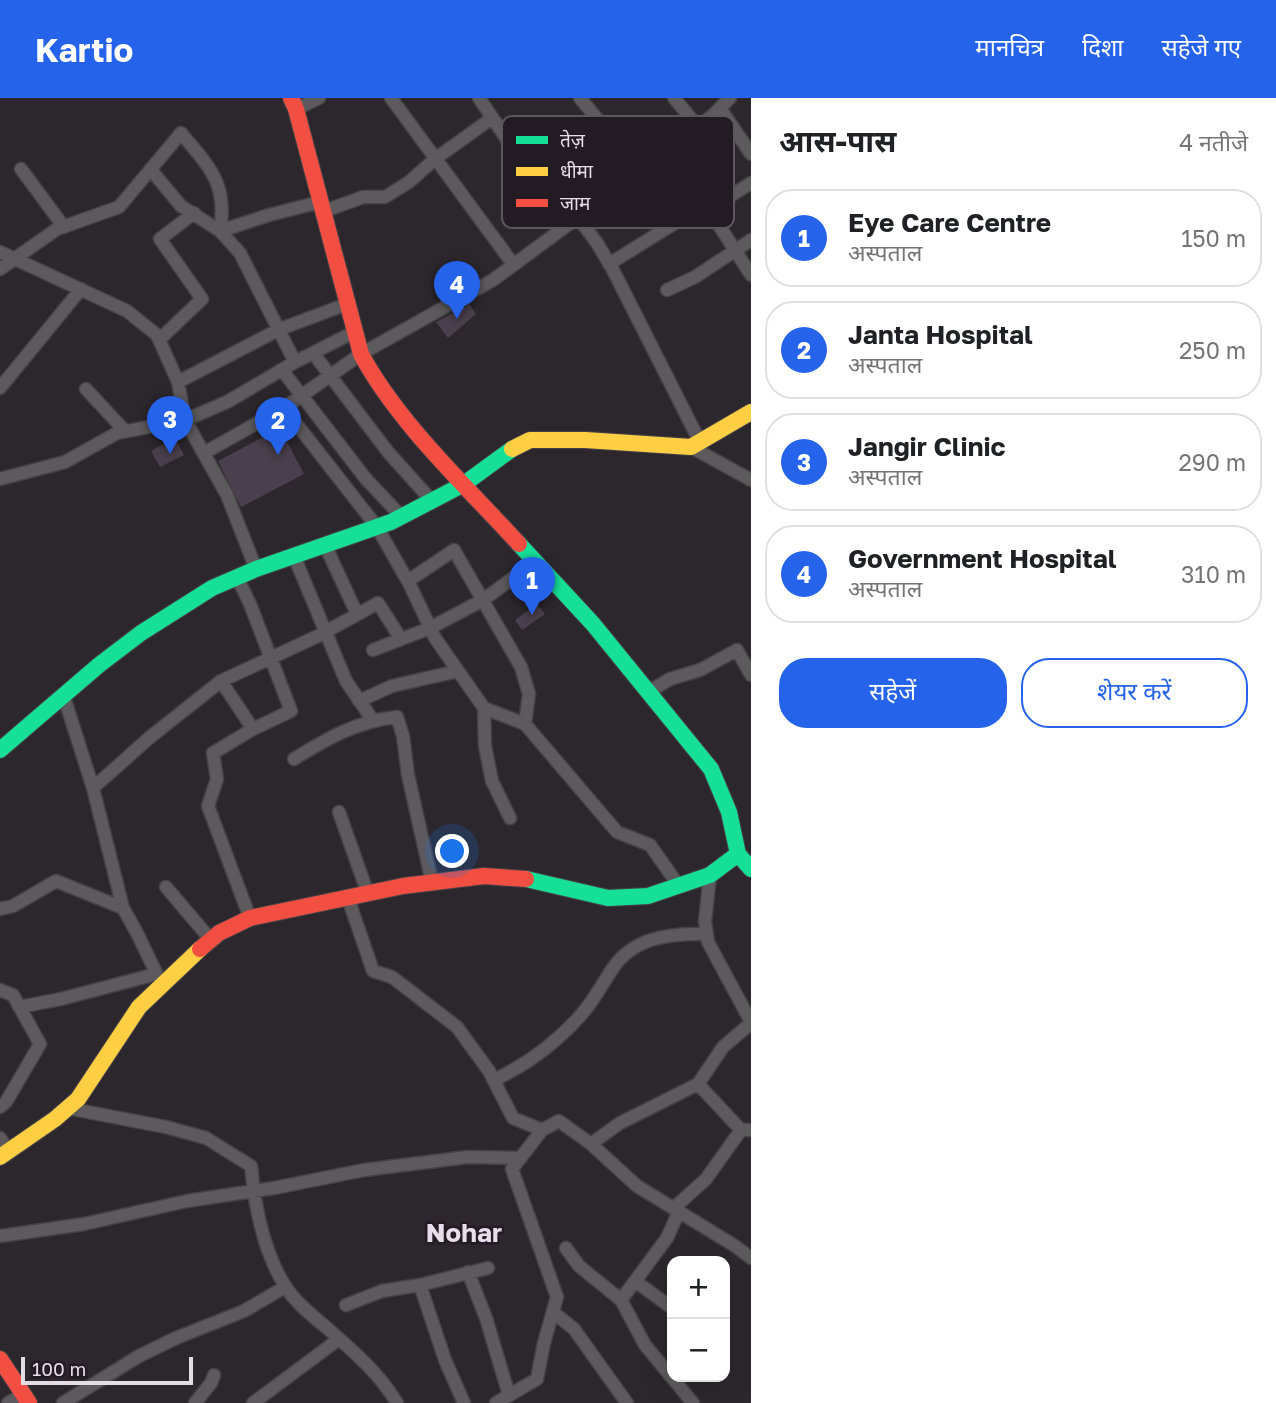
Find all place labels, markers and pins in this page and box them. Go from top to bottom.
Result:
pin: 4 [434,261,480,319]
pin: 3 [147,396,193,454]
pin: 2 [255,397,301,455]
pin: 1 [509,557,555,615]

